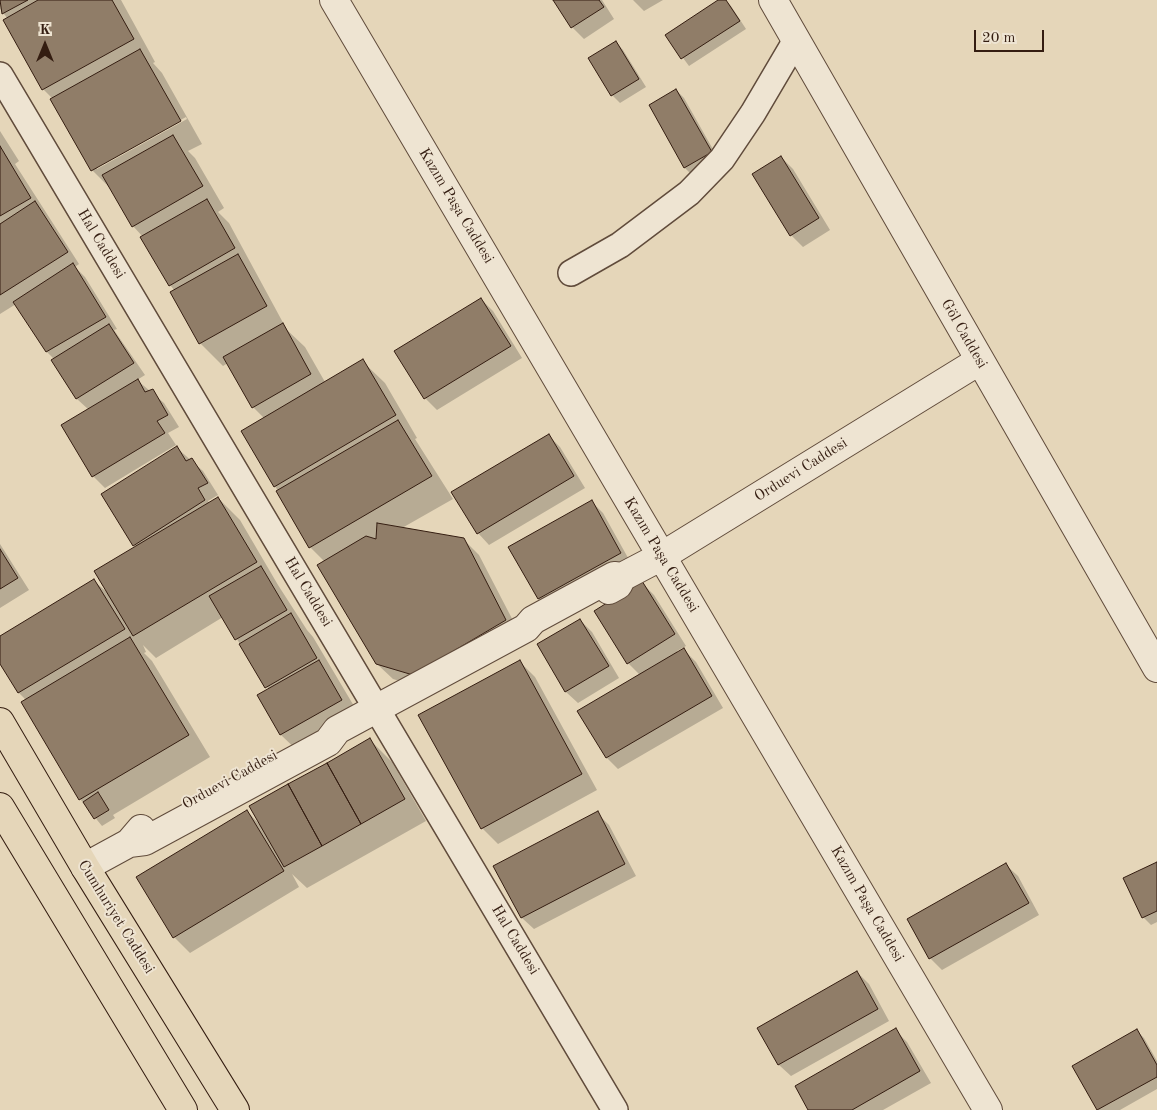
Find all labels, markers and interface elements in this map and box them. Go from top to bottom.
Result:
north arrow [20,20,70,70]
scale bar [977,20,1047,52]
text: K [40,23,50,37]
text: 20 m [982,31,1016,46]
street label: Kazım Paşa Caddesi [415,145,497,267]
street label: Hal Caddesi [73,206,129,282]
street label: Göl Caddesi [937,296,991,372]
street label: Orduevi Caddesi [751,434,851,506]
street label: Kazım Paşa Caddesi [620,494,702,616]
street label: Hal Caddesi [280,554,336,630]
street label: Orduevi Caddesi [179,746,281,814]
street label: Kazım Paşa Caddesi [826,843,908,965]
street label: Cumhuriyet Caddesi [74,857,158,977]
street label: Hal Caddesi [487,902,543,978]

